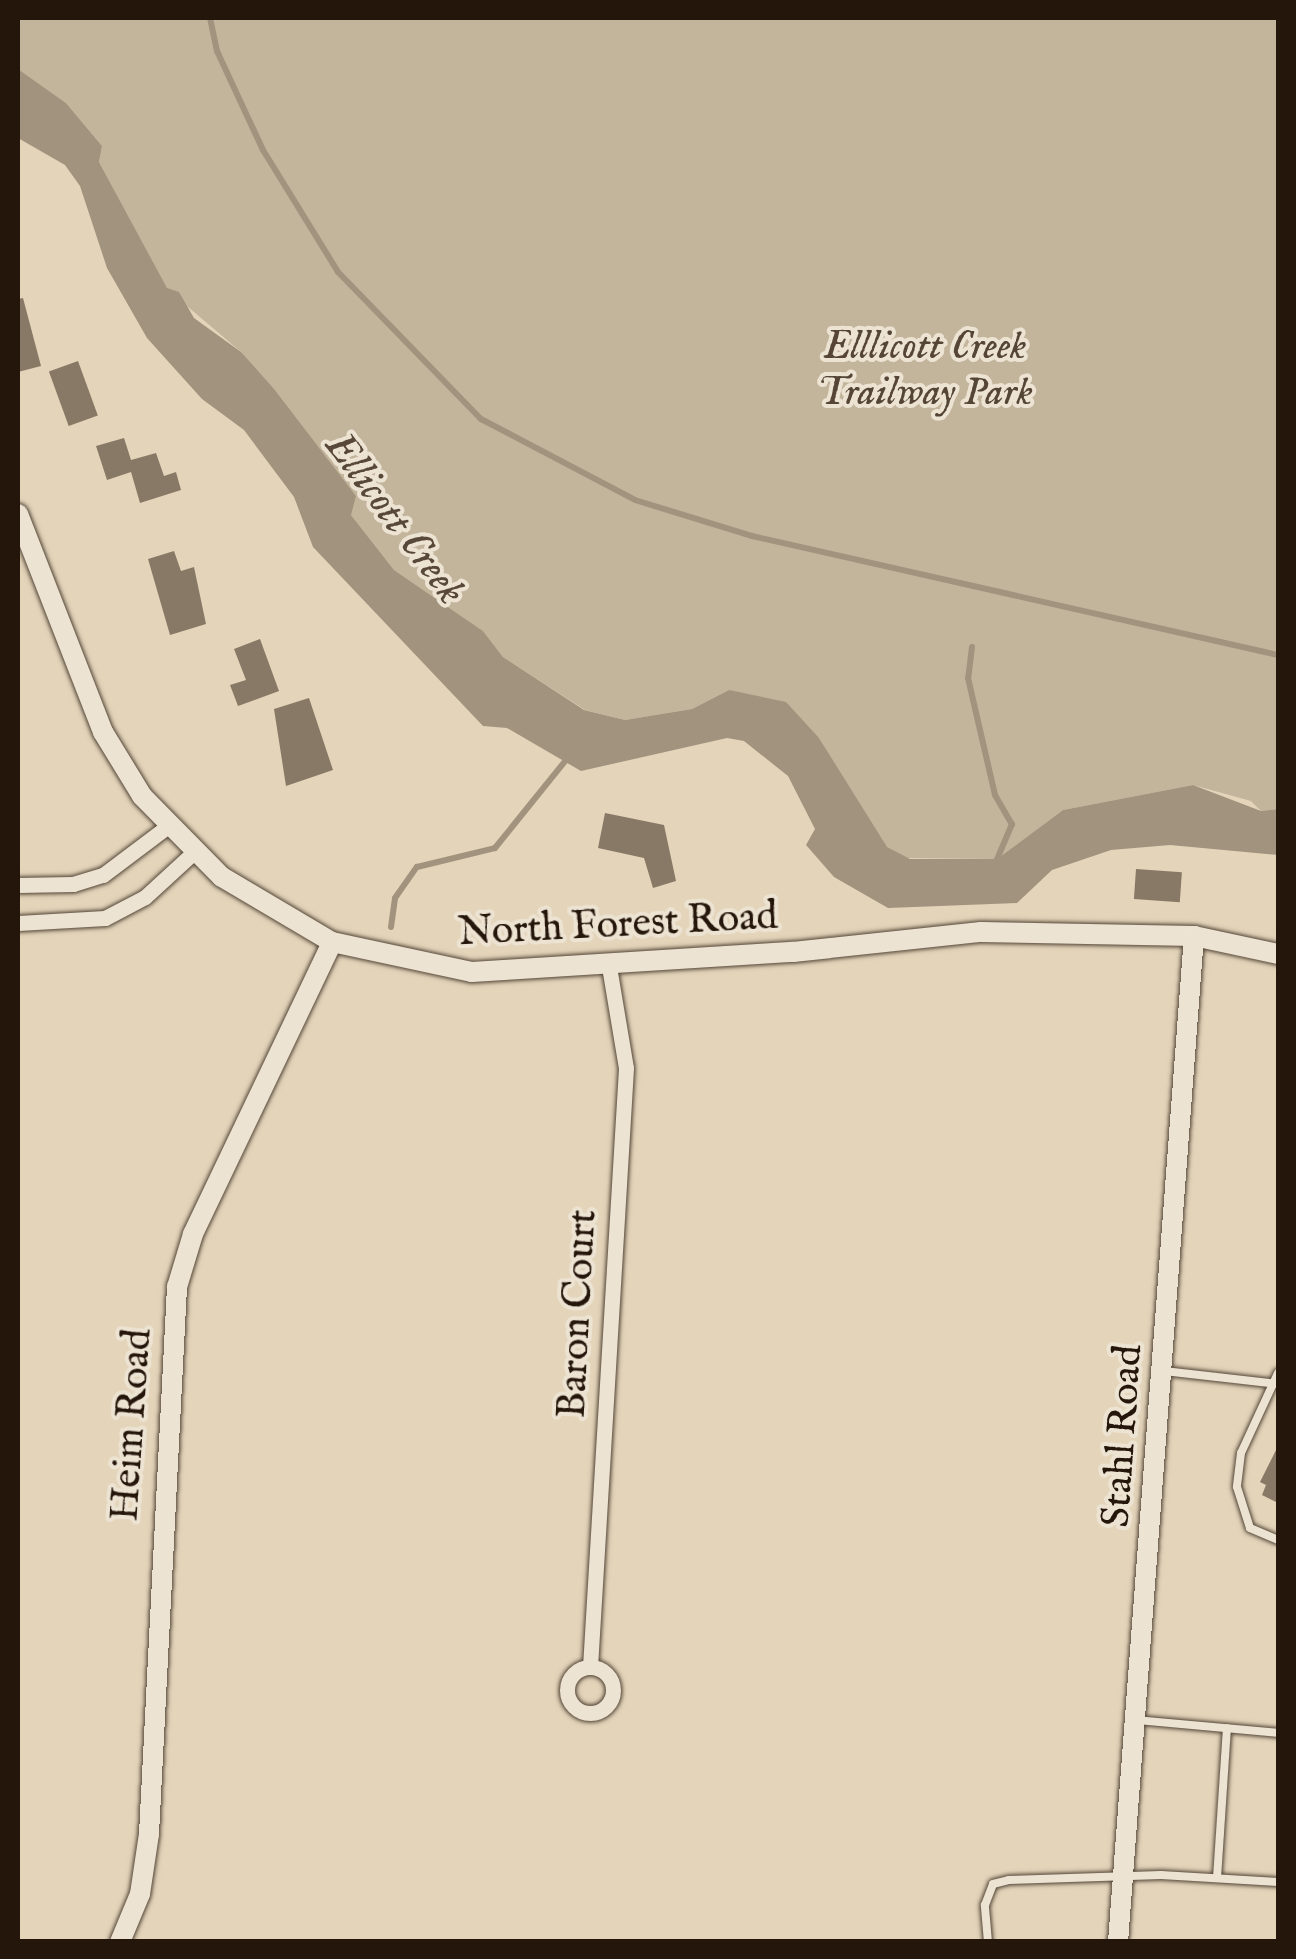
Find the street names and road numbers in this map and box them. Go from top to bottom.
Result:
street label: North Forest Road [457,894,779,958]
street label: Baron Court [550,1208,608,1420]
street label: Heim Road [102,1327,164,1523]
street label: Stahl Road [1094,1343,1154,1529]

